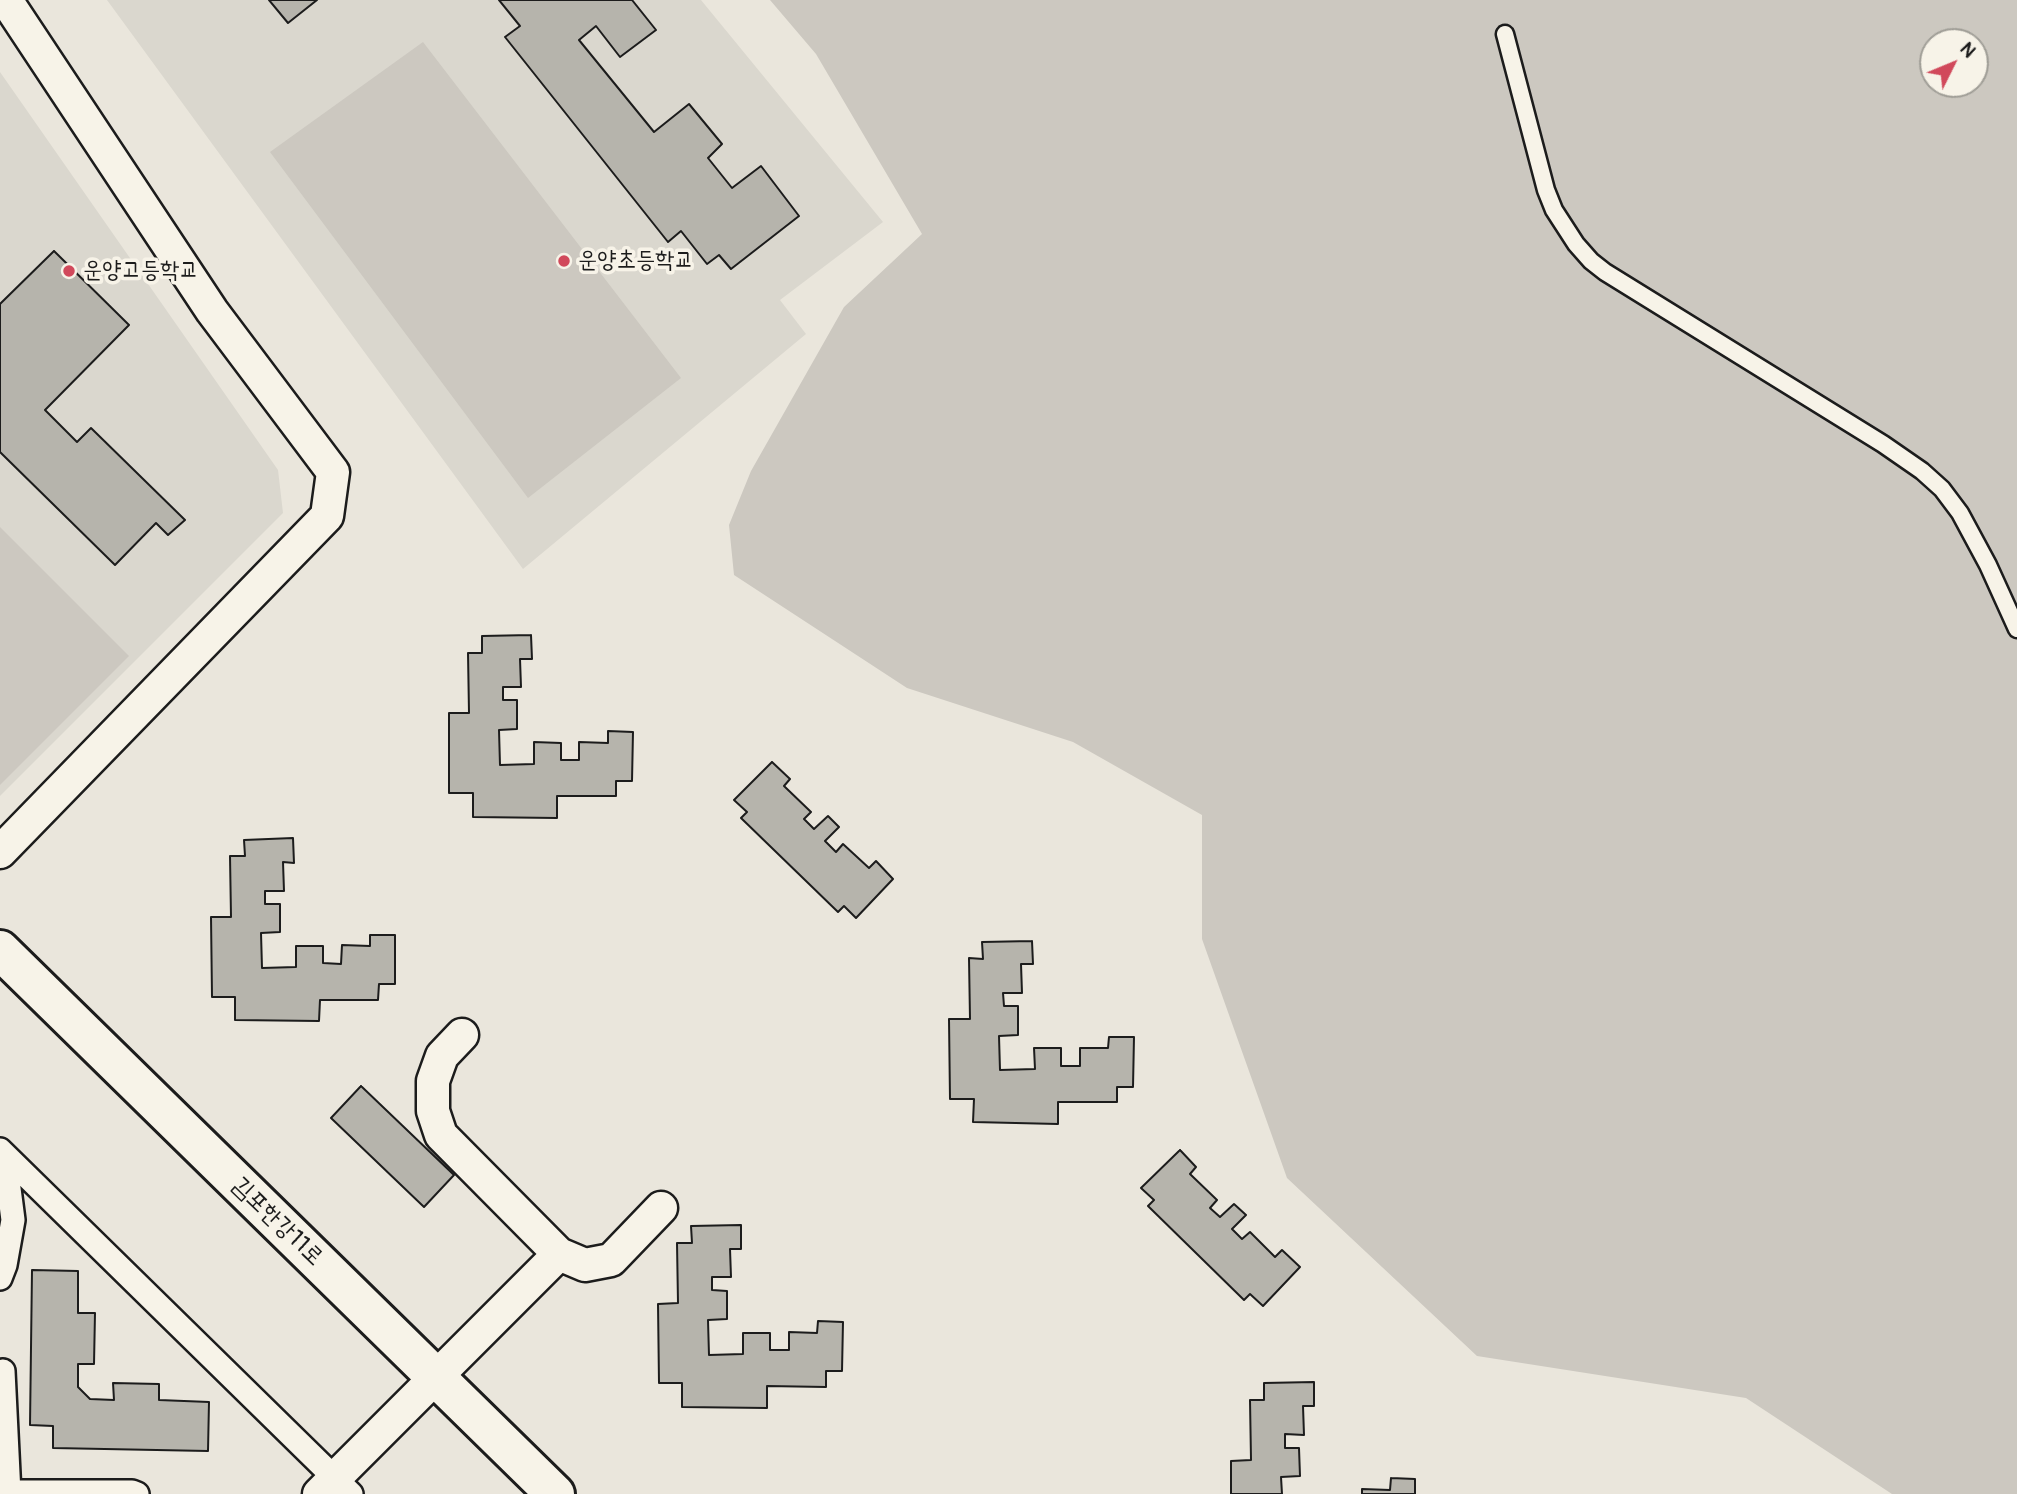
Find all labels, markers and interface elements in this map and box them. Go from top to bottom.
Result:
north arrow [1919,28,1989,98]
text: N [1955,37,1981,63]
place label: 운양초등학교 [578,247,694,275]
marker: 운양초등학교 [556,253,572,269]
place label: 운양고등학교 [83,257,199,285]
marker: 운양고등학교 [61,263,77,279]
street label: 김포한강11로 [226,1172,328,1272]

